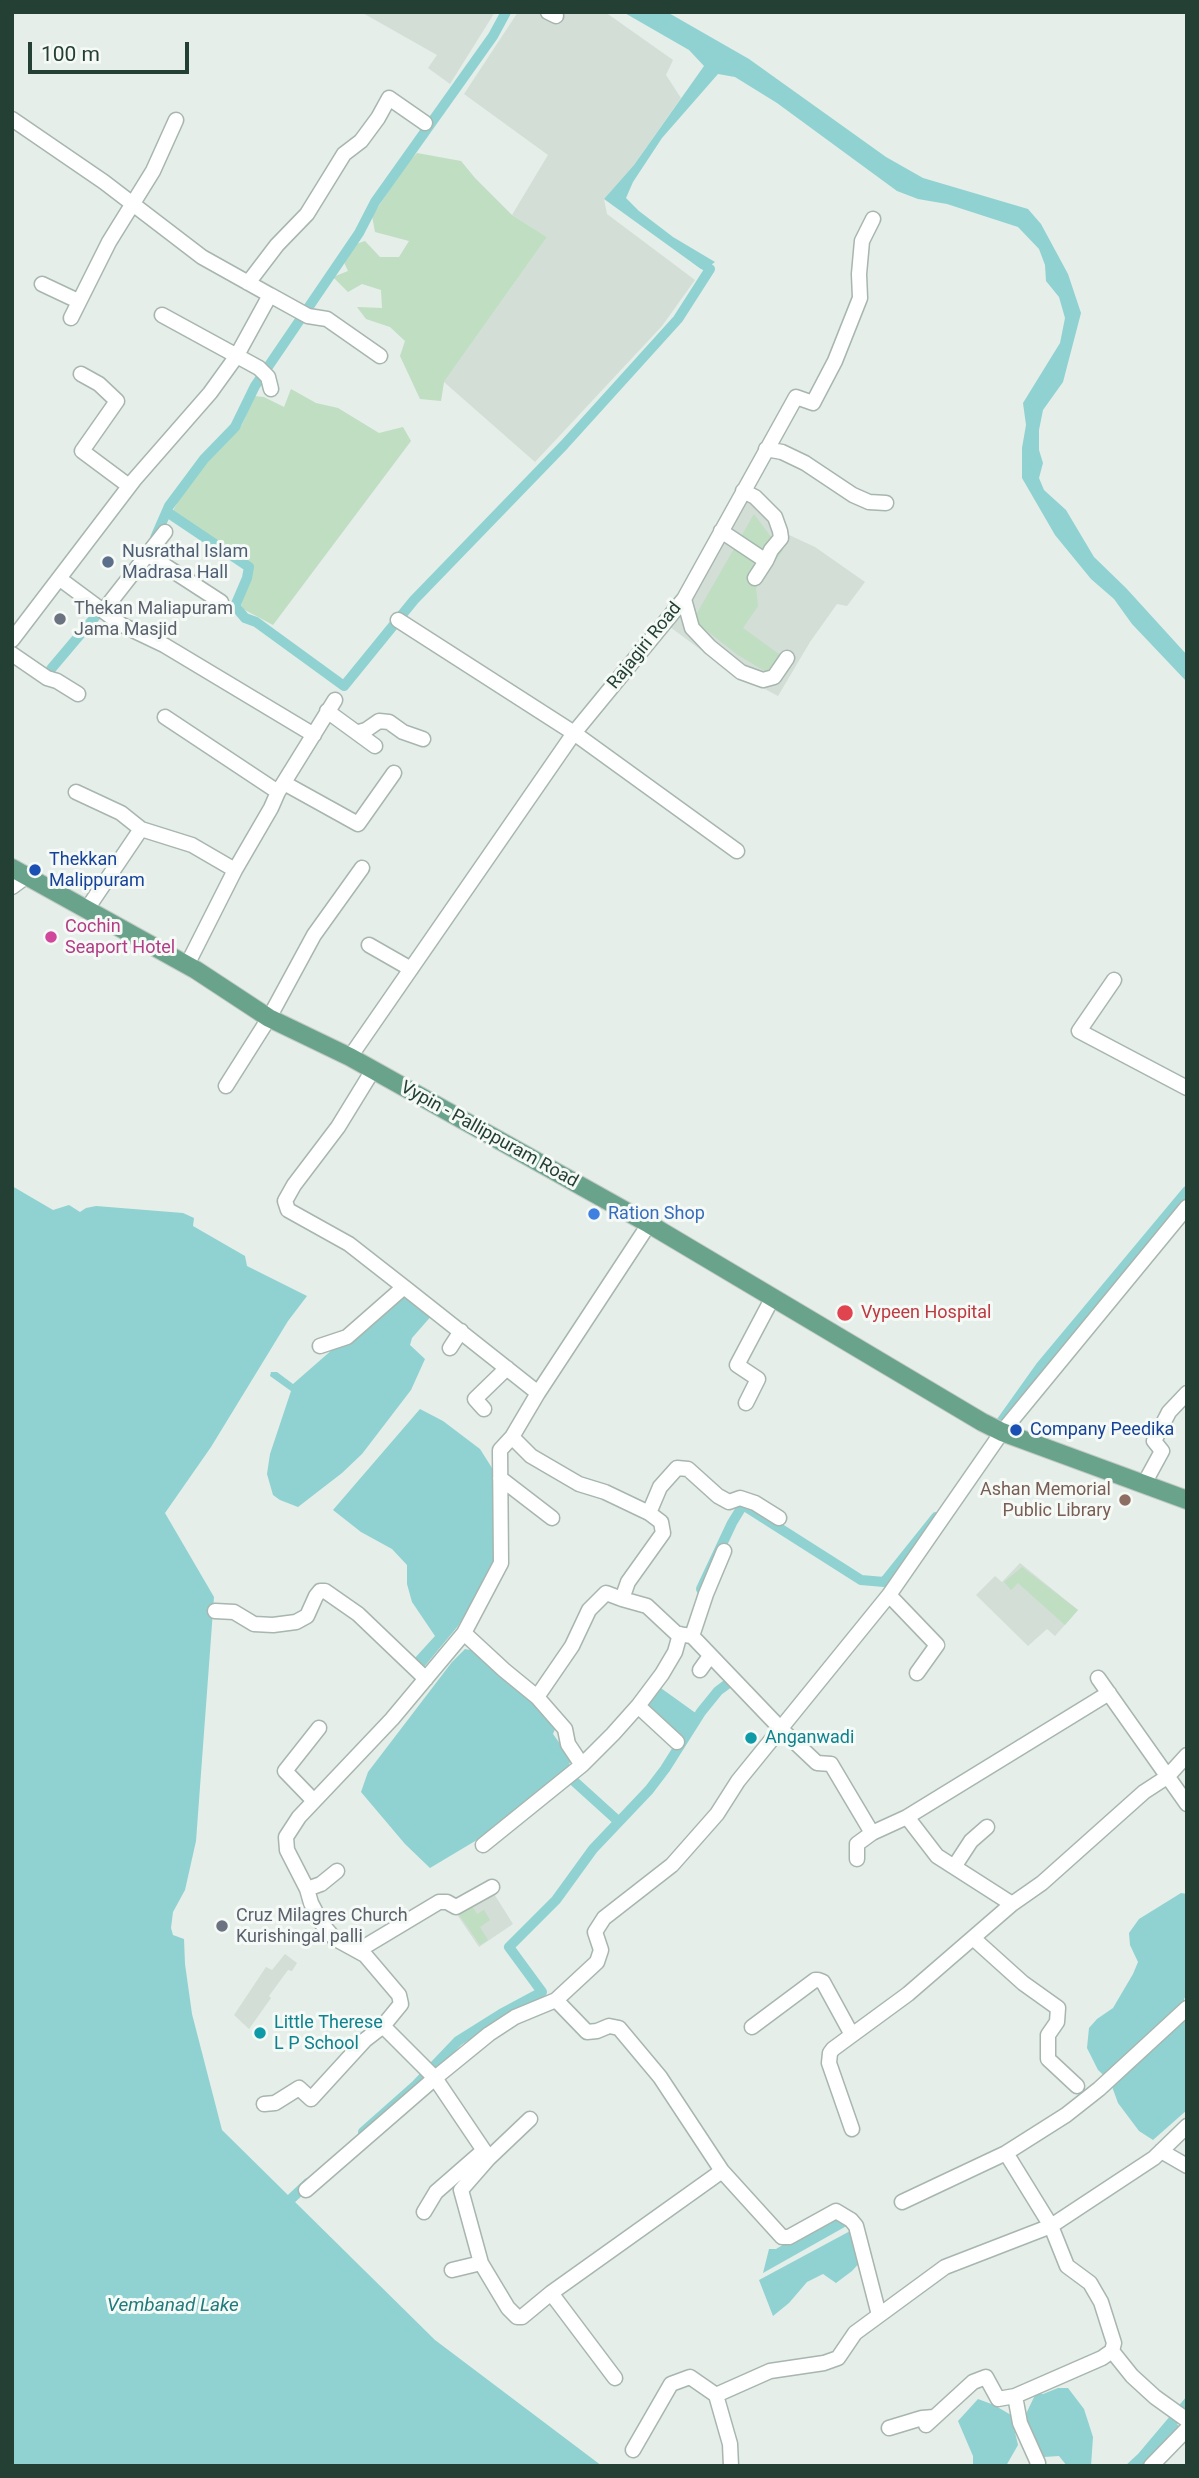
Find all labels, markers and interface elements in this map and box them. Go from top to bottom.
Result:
scale bar [32,28,192,72]
text: 100 m [41,42,100,66]
place label: Nusrathal Islam Madrasa Hall [122,541,248,584]
marker: Nusrathal Islam Madrasa Hall [100,554,116,570]
place label: Thekan Maliapuram Jama Masjid [74,598,233,640]
street label: Rajagiri Road [603,598,687,694]
marker: Thekan Maliapuram Jama Masjid [52,611,68,627]
place label: Thekkan Malippuram [49,849,145,892]
marker: Thekkan Malippuram [27,862,43,878]
place label: Cochin Seaport Hotel [65,916,175,958]
marker: Cochin Seaport Hotel [43,929,59,945]
street label: Vypin - Pallippuram Road [396,1077,582,1193]
place label: Ration Shop [608,1203,705,1225]
marker: Ration Shop [586,1206,602,1222]
place label: Vypeen Hospital [861,1302,991,1324]
marker: Vypeen Hospital [835,1303,855,1323]
place label: Company Peedika [1030,1419,1174,1441]
marker: Company Peedika [1008,1422,1024,1438]
place label: Ashan Memorial Public Library [980,1479,1111,1522]
marker: Ashan Memorial Public Library [1117,1492,1133,1508]
place label: Anganwadi [765,1727,854,1749]
marker: Anganwadi [743,1730,759,1746]
place label: Cruz Milagres Church Kurishingal palli [236,1905,408,1948]
marker: Cruz Milagres Church Kurishingal palli [214,1918,230,1934]
place label: Little Therese L P School [274,2012,383,2054]
marker: Little Therese L P School [252,2025,268,2041]
water label: Vembanad Lake [107,2295,239,2317]

